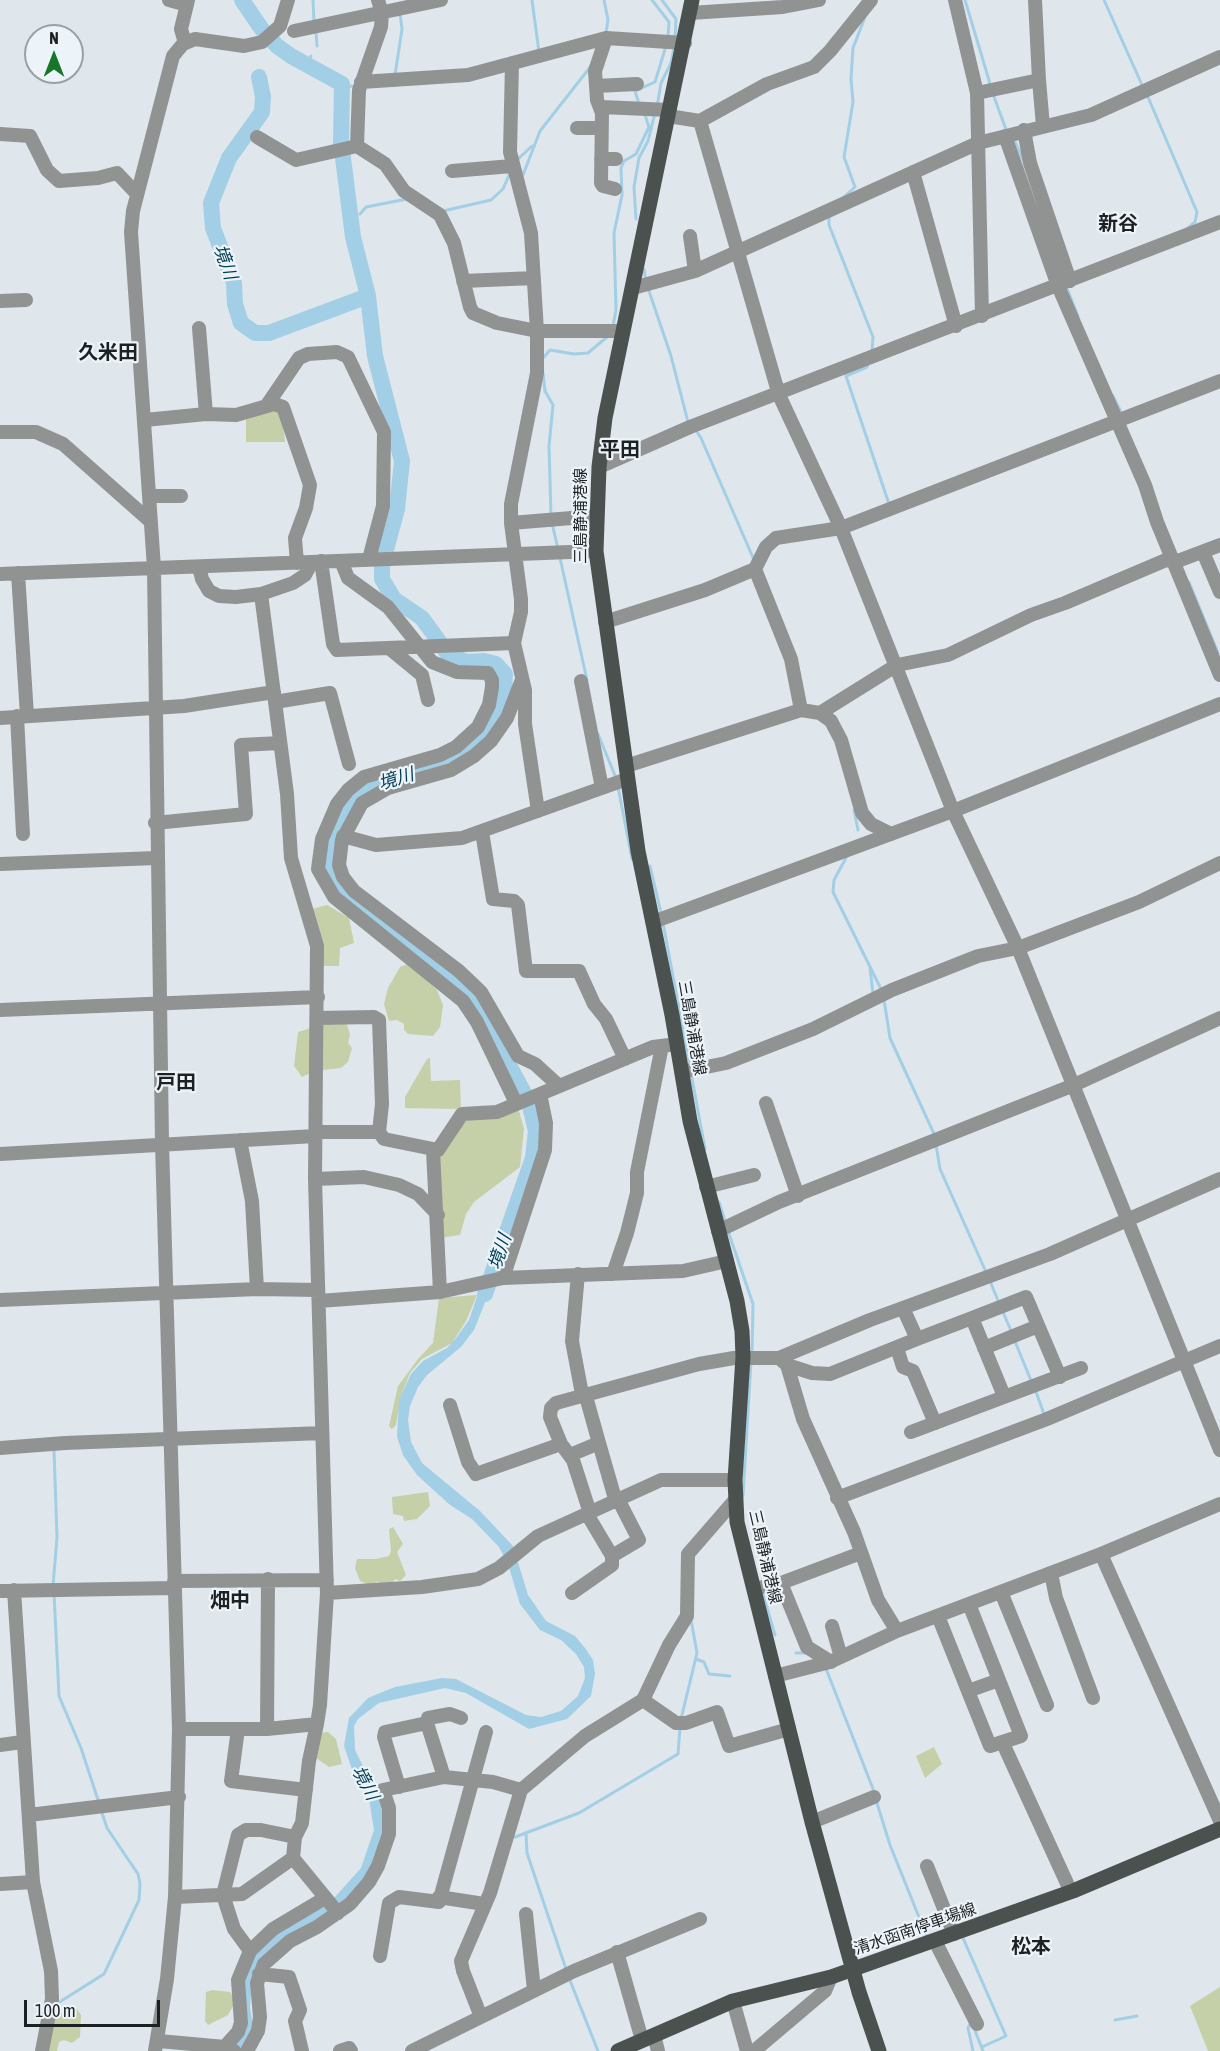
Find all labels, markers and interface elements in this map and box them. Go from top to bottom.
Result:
north arrow [24,24,84,84]
text: N [49,29,59,47]
district label: 新谷 [1098,212,1138,236]
water label: 境川 [209,241,241,283]
district label: 久米田 [78,341,138,365]
district label: 平田 [600,438,640,462]
street label: 三島静浦港線 [571,468,591,564]
water label: 境川 [376,763,416,795]
street label: 三島静浦港線 [674,979,710,1077]
district label: 戸田 [156,1071,196,1095]
water label: 境川 [484,1231,516,1273]
street label: 三島静浦港線 [745,1508,785,1606]
district label: 畑中 [210,1589,250,1613]
water label: 境川 [347,1762,383,1804]
street label: 清水函南停車場線 [851,1899,979,1959]
district label: 松本 [1011,1935,1051,1959]
scale bar [27,1988,164,2026]
text: 100 m [35,2000,76,2021]

